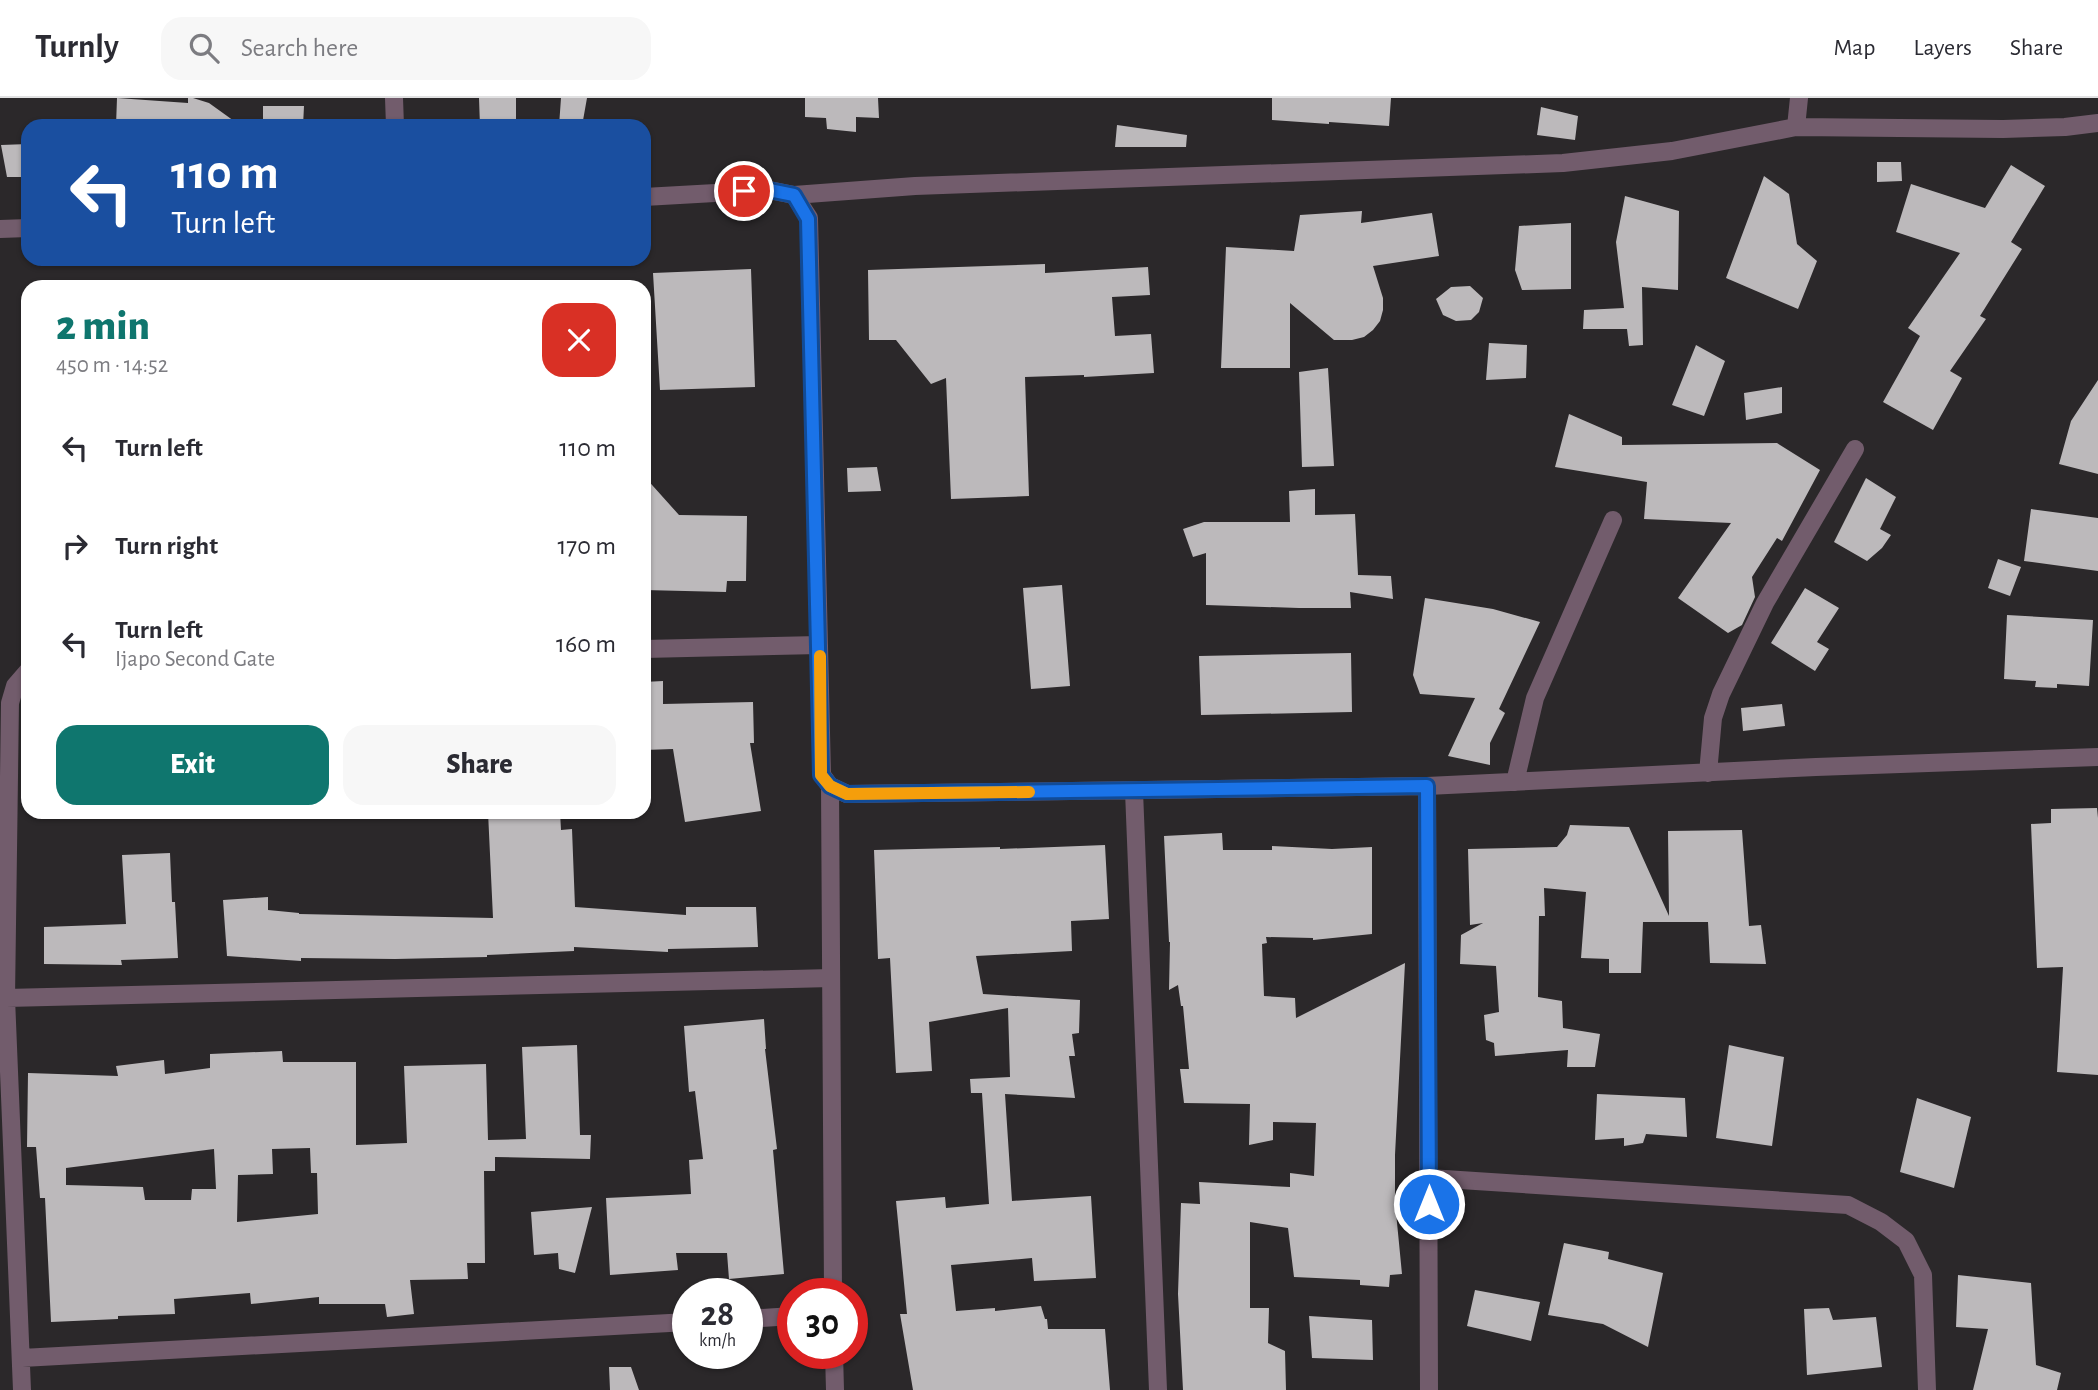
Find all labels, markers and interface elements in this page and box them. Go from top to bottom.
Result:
search box [161,17,651,80]
icon: search [185,29,223,67]
text: Turnly [35,31,119,64]
text: Search here [241,35,358,61]
text: Map [1833,36,1875,60]
text: Layers [1913,36,1972,60]
text: Share [2010,36,2063,60]
icon: left [56,147,147,238]
text: 110 m [171,149,279,198]
pin [714,161,774,221]
icon: arrive [725,172,763,210]
text: Turn left [171,207,275,239]
button: close [542,303,616,377]
text: 2 min [56,305,150,347]
text: 450 m · 14:52 [56,354,168,377]
icon: left [56,429,94,467]
text: Turn left [115,435,203,461]
text: 110 m [559,435,616,461]
icon: right [56,527,94,565]
text: Turn right [115,533,218,559]
text: 170 m [557,533,616,559]
text: Turn left [115,617,203,643]
icon: left [56,625,94,663]
text: 160 m [556,631,616,657]
text: Ijapo Second Gate [115,648,275,671]
button: Exit [56,725,329,805]
button: Share [343,725,616,805]
position arrow [1392,1167,1466,1241]
speed limit sign: 30 [777,1278,868,1369]
text: 28 [701,1297,734,1332]
text: km/h [699,1332,736,1350]

